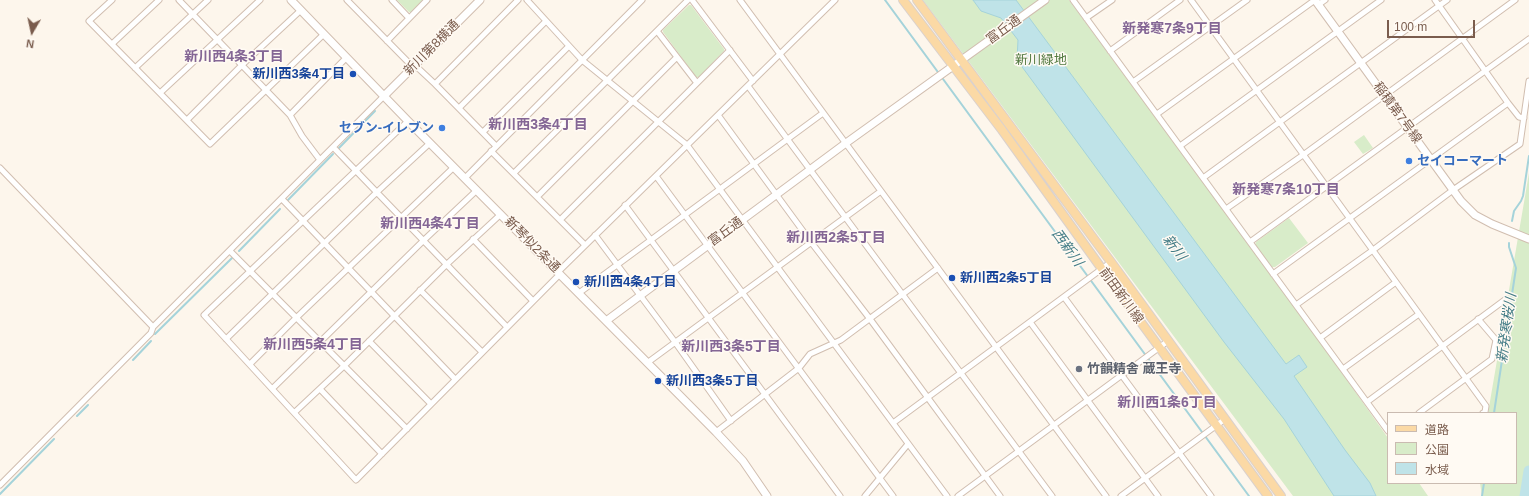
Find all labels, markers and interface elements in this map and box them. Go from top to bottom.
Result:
north arrow [12,12,52,52]
street label: 富丘通 [984,12,1024,48]
scale bar [1389,12,1477,38]
street label: 新川第8横通 [401,17,463,79]
text: 100 m [1394,20,1427,34]
district label: 新発寒7条9丁目 [1122,21,1222,37]
text: N [25,37,35,50]
district label: 新川西4条3丁目 [184,49,284,65]
park label: 新川緑地 [1015,52,1067,68]
place label: 新川西3条4丁目 [253,66,345,82]
marker: 新川西3条4丁目 [348,69,358,79]
street label: 稲積第7号線 [1369,79,1425,147]
district label: 新川西3条4丁目 [488,117,588,133]
place label: セブン-イレブン [339,120,434,136]
marker: セブン-イレブン [437,123,447,133]
place label: セイコーマート [1417,153,1508,169]
marker: セイコーマート [1404,156,1414,166]
district label: 新発寒7条10丁目 [1232,182,1340,198]
street label: 新琴似2条通 [501,214,563,276]
street label: 富丘通 [706,214,746,250]
district label: 新川西4条4丁目 [380,216,480,232]
water label: 西新川 [1048,226,1086,270]
district label: 新川西2条5丁目 [786,230,886,246]
water label: 新川 [1159,232,1189,264]
street label: 前田新川線 [1096,265,1146,327]
place label: 新川西2条5丁目 [960,270,1052,286]
marker: 新川西2条5丁目 [947,273,957,283]
place label: 新川西4条4丁目 [584,274,676,290]
marker: 新川西4条4丁目 [571,277,581,287]
water label: 新発寒桜川 [1494,292,1520,364]
district label: 新川西5条4丁目 [263,337,363,353]
district label: 新川西3条5丁目 [681,339,781,355]
place label: 竹韻精舎 蔵王寺 [1087,361,1182,377]
marker: 竹韻精舎 蔵王寺 [1074,364,1084,374]
place label: 新川西3条5丁目 [666,373,758,389]
marker: 新川西3条5丁目 [653,376,663,386]
district label: 新川西1条6丁目 [1117,395,1217,411]
legend [1387,412,1517,484]
text: 道路 [1425,423,1449,437]
text: 公園 [1425,443,1449,457]
text: 水域 [1425,463,1449,477]

